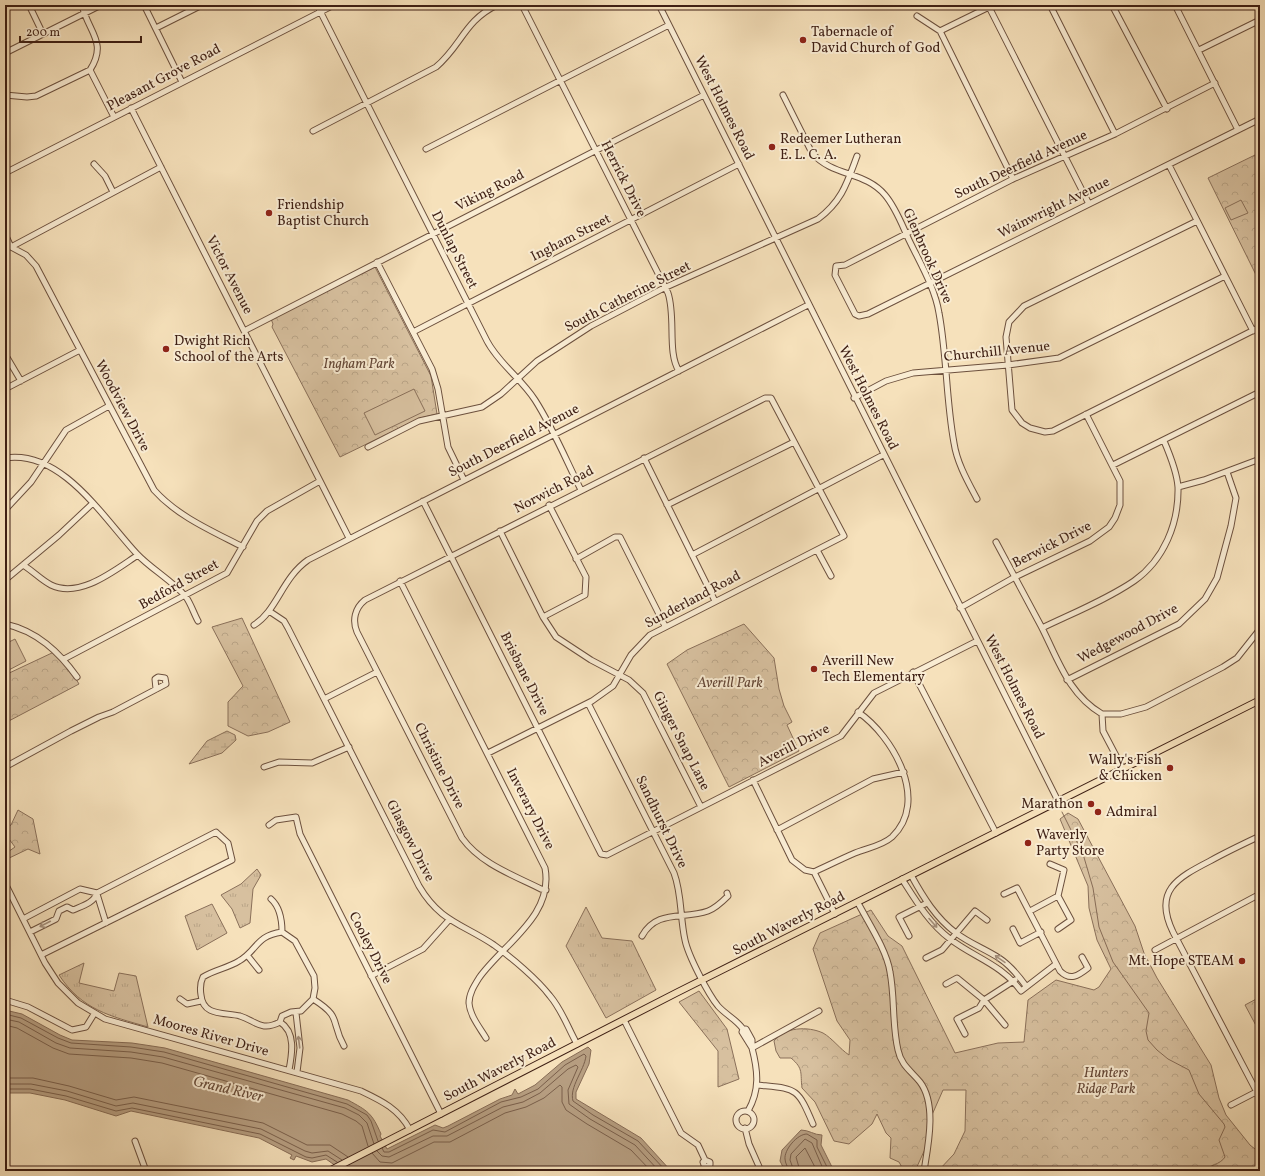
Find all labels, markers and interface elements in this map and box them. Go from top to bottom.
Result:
scale bar [20,18,141,44]
place label: Tabernacle of David Church of God [811,23,940,58]
text: 200 m [26,25,60,41]
marker: Tabernacle of David Church of God [798,35,808,45]
street label: Pleasant Grove Road [104,40,224,116]
street label: West Holmes Road [689,53,759,164]
street label: South Deerfield Avenue [951,126,1091,204]
place label: Redeemer Lutheran E. L. C. A. [780,130,902,165]
street label: Herrick Drive [596,137,651,221]
marker: Redeemer Lutheran E. L. C. A. [767,142,777,152]
street label: Viking Road [452,165,528,216]
street label: Wainwright Avenue [995,173,1113,243]
place label: Friendship Baptist Church [277,196,369,231]
street label: Glenbrook Drive [898,205,957,307]
marker: Friendship Baptist Church [264,208,274,218]
street label: Dunlap Street [426,208,482,292]
street label: Ingham Street [528,210,614,266]
street label: Victor Avenue [201,232,257,318]
street label: South Catherine Street [562,257,695,337]
place label: Dwight Rich School of the Arts [174,332,283,367]
street label: Churchill Avenue [943,337,1051,367]
street label: West Holmes Road [833,343,903,454]
marker: Dwight Rich School of the Arts [161,344,171,354]
park label: Ingham Park [323,355,395,374]
street label: Woodview Drive [90,357,154,455]
street label: South Deerfield Avenue [445,400,583,482]
street label: Norwich Road [511,462,597,518]
street label: Berwick Drive [1009,517,1095,573]
street label: Bedford Street [136,555,222,615]
street label: Sunderland Road [642,567,744,633]
street label: Wedgewood Drive [1074,599,1182,669]
street label: Brisbane Drive [495,629,553,719]
street label: West Holmes Road [979,632,1049,743]
place label: Averill New Tech Elementary [822,652,925,687]
marker: Averill New Tech Elementary [809,664,819,674]
park label: Averill Park [696,674,763,693]
street label: Ginger Snap Lane [648,688,714,794]
street label: Christine Drive [409,720,469,813]
street label: Averill Drive [755,720,834,772]
place label: Wally's Fish & Chicken [1088,751,1162,786]
marker: Wally's Fish & Chicken [1165,763,1175,773]
street label: Inverary Drive [501,765,559,853]
street label: Sandhurst Drive [630,772,692,872]
place label: Marathon [1021,795,1083,814]
street label: Glasgow Drive [381,797,439,885]
marker: Marathon [1086,799,1096,809]
place label: Admiral [1106,803,1157,822]
marker: Admiral [1093,807,1103,817]
place label: Waverly Party Store [1036,826,1105,861]
marker: Waverly Party Store [1023,838,1033,848]
street label: South Waverly Road [730,887,849,961]
street label: Cooley Drive [344,909,396,988]
one-way arrow [928,917,937,927]
one-way arrow [39,921,51,928]
place label: Mt. Hope STEAM [1128,952,1234,971]
one-way arrow [994,955,1005,963]
marker: Mt. Hope STEAM [1237,956,1247,966]
street label: Moores River Drive [151,1010,271,1062]
street label: South Waverly Road [441,1033,560,1107]
one-way arrow [295,1036,303,1049]
park label: Hunters Ridge Park [1076,1064,1136,1099]
water label: Grand River [191,1072,266,1108]

